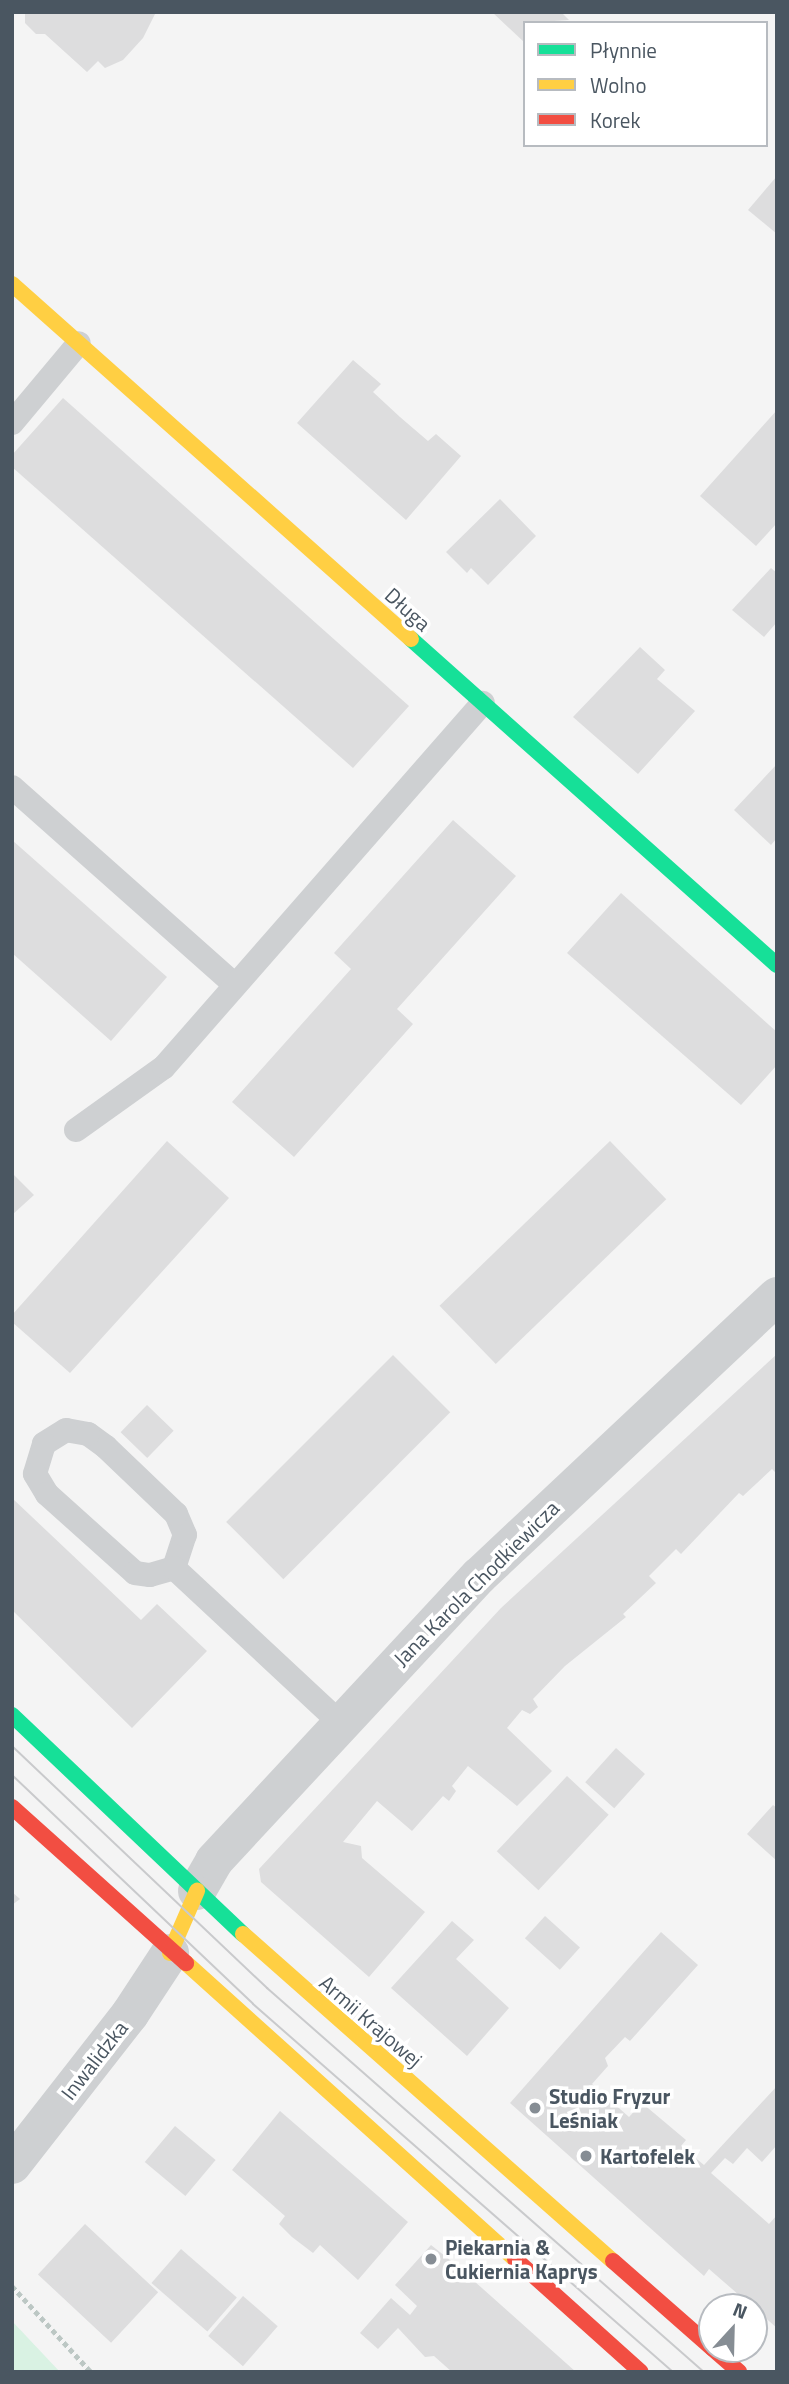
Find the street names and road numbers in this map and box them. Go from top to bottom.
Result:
street label: Długa [380,582,436,636]
street label: Jana Karola Chodkiewicza [388,1495,564,1671]
street label: Armii Krajowej [315,1970,427,2072]
street label: Inwalidzka [55,2015,133,2105]

